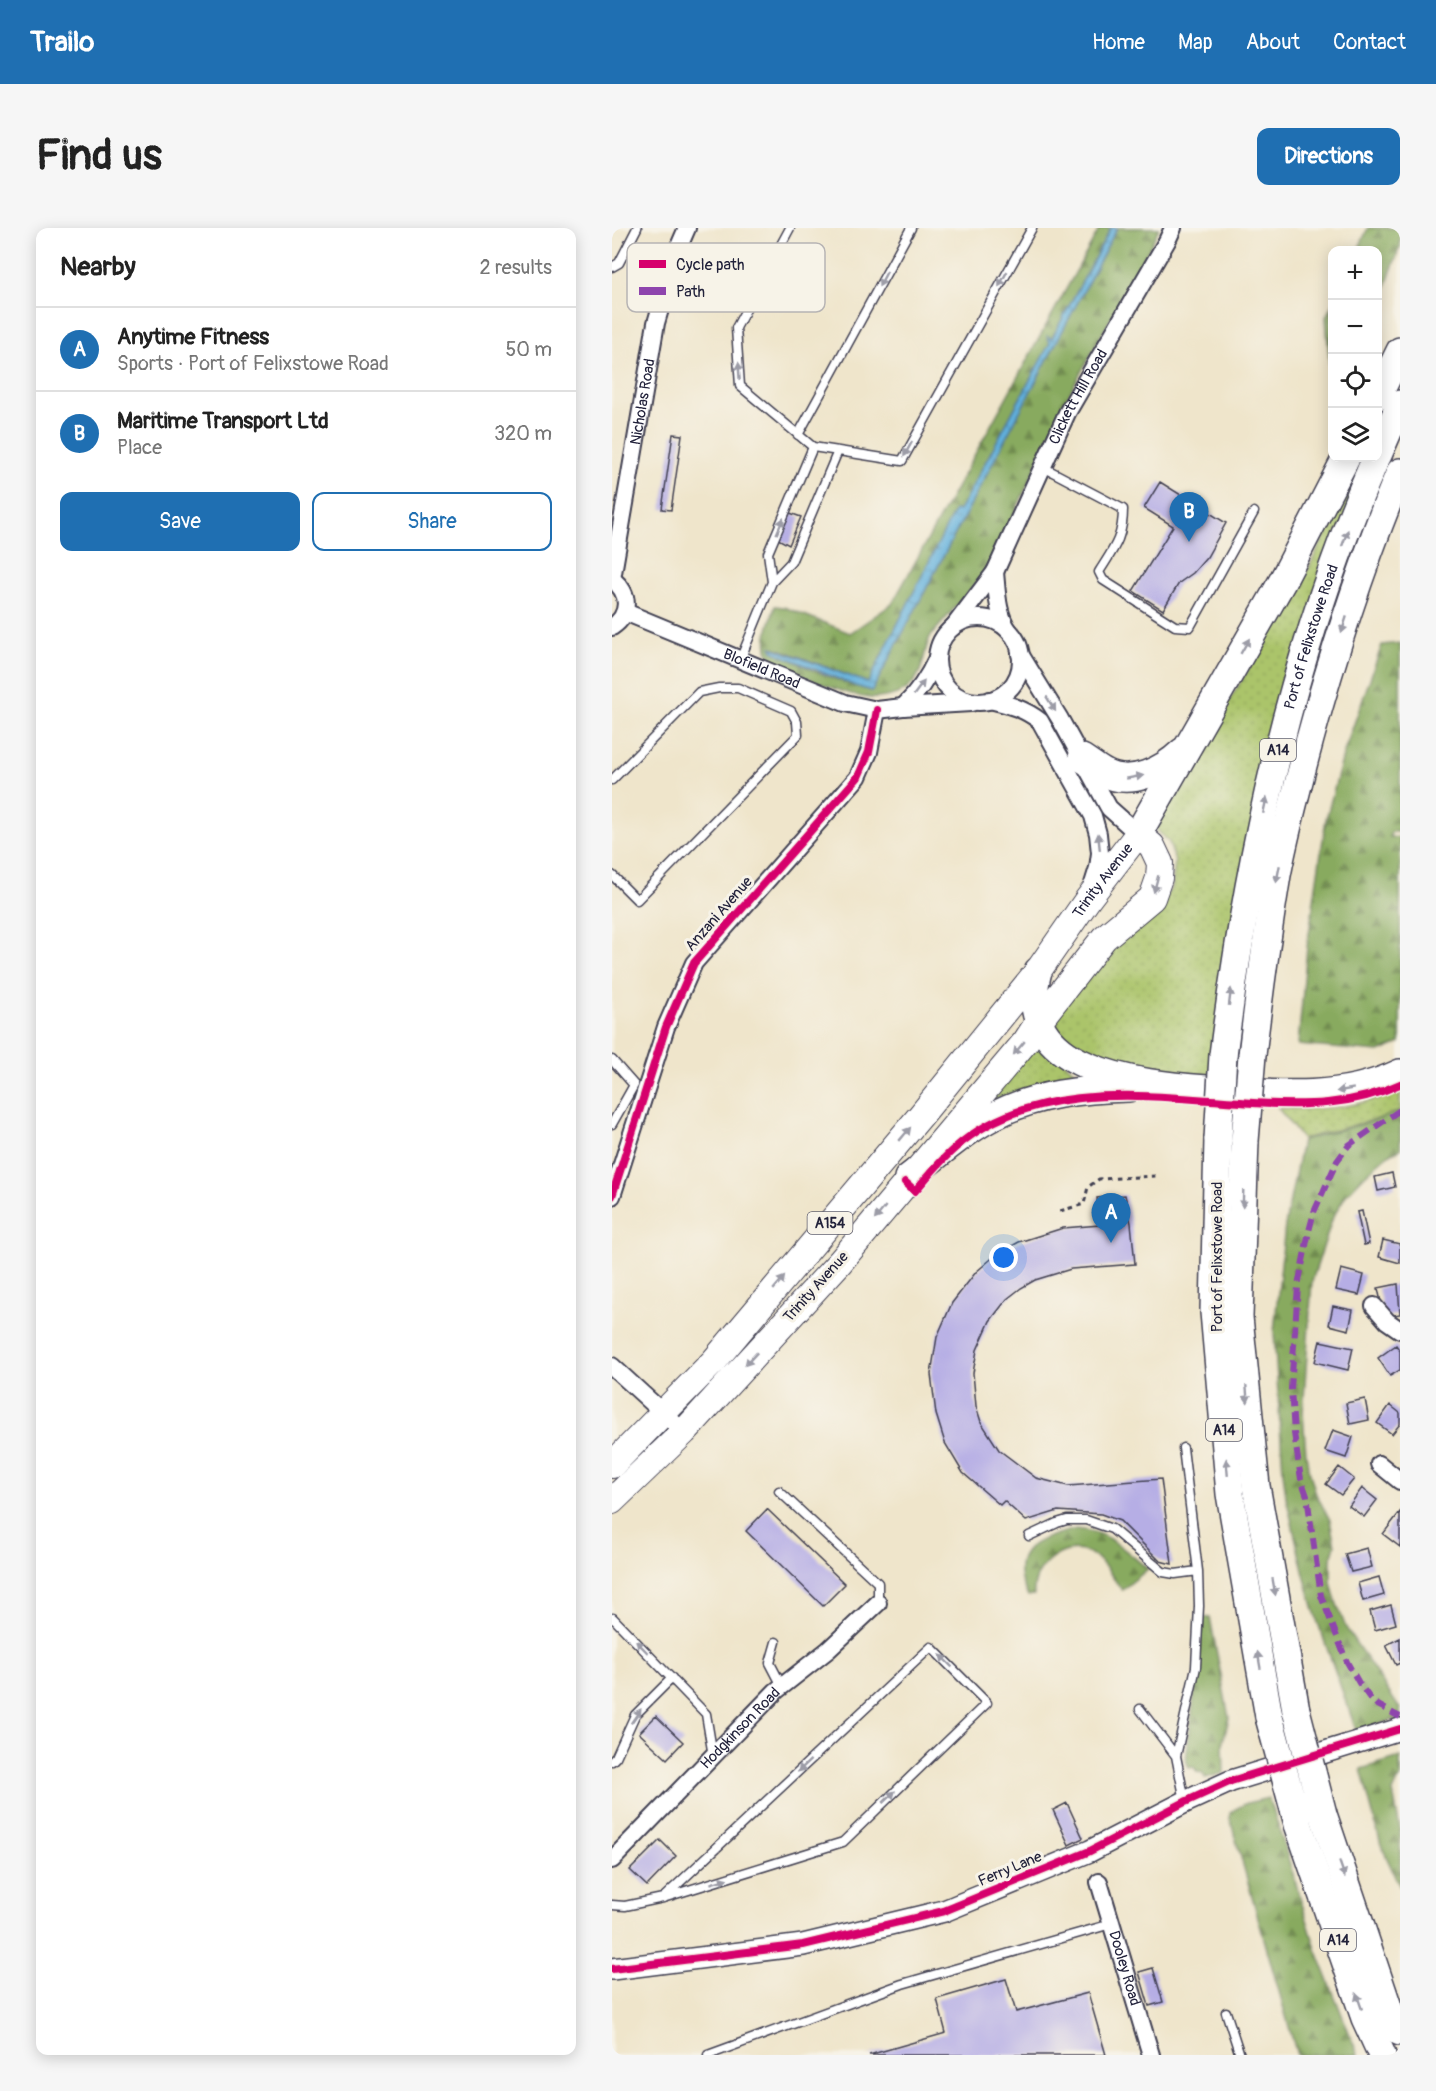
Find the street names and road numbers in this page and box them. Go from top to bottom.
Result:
street label: Clickett Hill Road [1045,346,1112,447]
street label: Nicholas Road [626,357,659,446]
street label: Port of Felixstowe Road [1280,562,1343,711]
street label: Blofield Road [720,644,803,693]
road number: A14 [1260,739,1296,761]
street label: Trinity Avenue [1068,839,1137,922]
street label: Anzani Avenue [681,872,757,955]
street label: Port of Felixstowe Road [1208,1182,1227,1332]
road number: A154 [808,1212,852,1234]
street label: Trinity Avenue [779,1247,853,1326]
road number: A14 [1206,1419,1242,1441]
street label: Hodgkinson Road [696,1683,784,1773]
street label: Ferry Lane [975,1847,1045,1891]
street label: Dooley Road [1105,1928,1145,2008]
road number: A14 [1320,1929,1356,1951]

